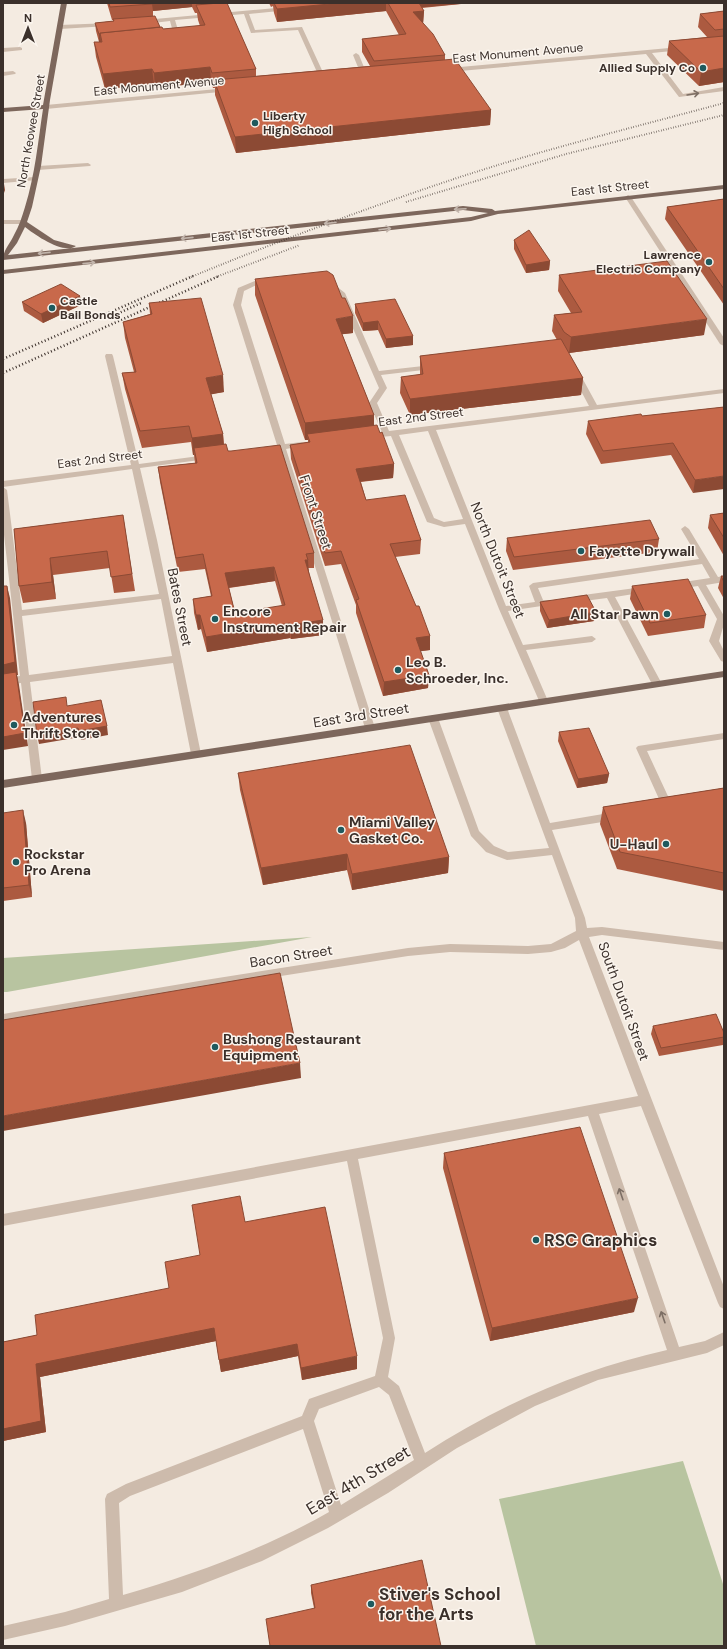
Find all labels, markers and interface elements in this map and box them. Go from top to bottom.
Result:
north arrow [8,8,48,48]
text: N [24,11,32,25]
street label: East Monument Avenue [452,39,584,67]
place label: Allied Supply Co [599,60,695,76]
marker: Allied Supply Co [698,63,708,73]
street label: East Monument Avenue [93,72,225,100]
street label: North Keowee Street [13,73,49,189]
one-way arrow [686,90,699,98]
place label: Liberty High School [263,108,332,138]
marker: Liberty High School [250,118,260,128]
street label: East 1st Street [570,176,650,200]
one-way arrow [453,205,466,213]
one-way arrow [324,219,337,226]
street label: East 1st Street [210,222,290,246]
one-way arrow [379,225,392,233]
one-way arrow [181,234,194,242]
place label: Lawrence Electric Company [596,247,702,277]
one-way arrow [38,250,51,257]
marker: Lawrence Electric Company [704,257,714,267]
one-way arrow [82,259,95,266]
place label: Castle Bail Bonds [60,293,121,323]
marker: Castle Bail Bonds [47,303,57,313]
street label: East 2nd Street [378,404,465,430]
street label: East 2nd Street [57,446,144,472]
street label: Front Street [295,472,337,552]
street label: North Dutoit Street [466,499,530,621]
place label: Fayette Drywall [589,542,695,560]
marker: Fayette Drywall [576,546,586,556]
street label: Bates Street [164,566,196,648]
place label: Encore Instrument Repair [223,602,347,636]
place label: All Star Pawn [570,605,659,623]
marker: All Star Pawn [662,609,672,619]
marker: Encore Instrument Repair [210,614,220,624]
place label: Leo B. Schroeder, Inc. [406,653,508,687]
marker: Leo B. Schroeder, Inc. [393,665,403,675]
street label: East 3rd Street [312,699,410,731]
place label: Adventures Thrift Store [22,708,102,742]
marker: Adventures Thrift Store [9,720,19,730]
place label: Miami Valley Gasket Co. [349,813,435,847]
marker: Miami Valley Gasket Co. [336,825,346,835]
place label: U-Haul [610,835,658,853]
marker: U-Haul [661,839,671,849]
place label: Rockstar Pro Arena [24,845,91,879]
marker: Rockstar Pro Arena [11,857,21,867]
street label: South Dutoit Street [594,939,654,1063]
street label: Bacon Street [248,941,334,971]
place label: Bushong Restaurant Equipment [223,1030,361,1064]
marker: Bushong Restaurant Equipment [210,1042,220,1052]
one-way arrow [616,1188,624,1200]
place label: RSC Graphics [544,1229,657,1251]
marker: RSC Graphics [531,1235,541,1245]
one-way arrow [658,1311,666,1323]
street label: East 4th Street [302,1440,414,1520]
place label: Stiver's School for the Arts [379,1583,500,1625]
marker: Stiver's School for the Arts [366,1599,376,1609]

